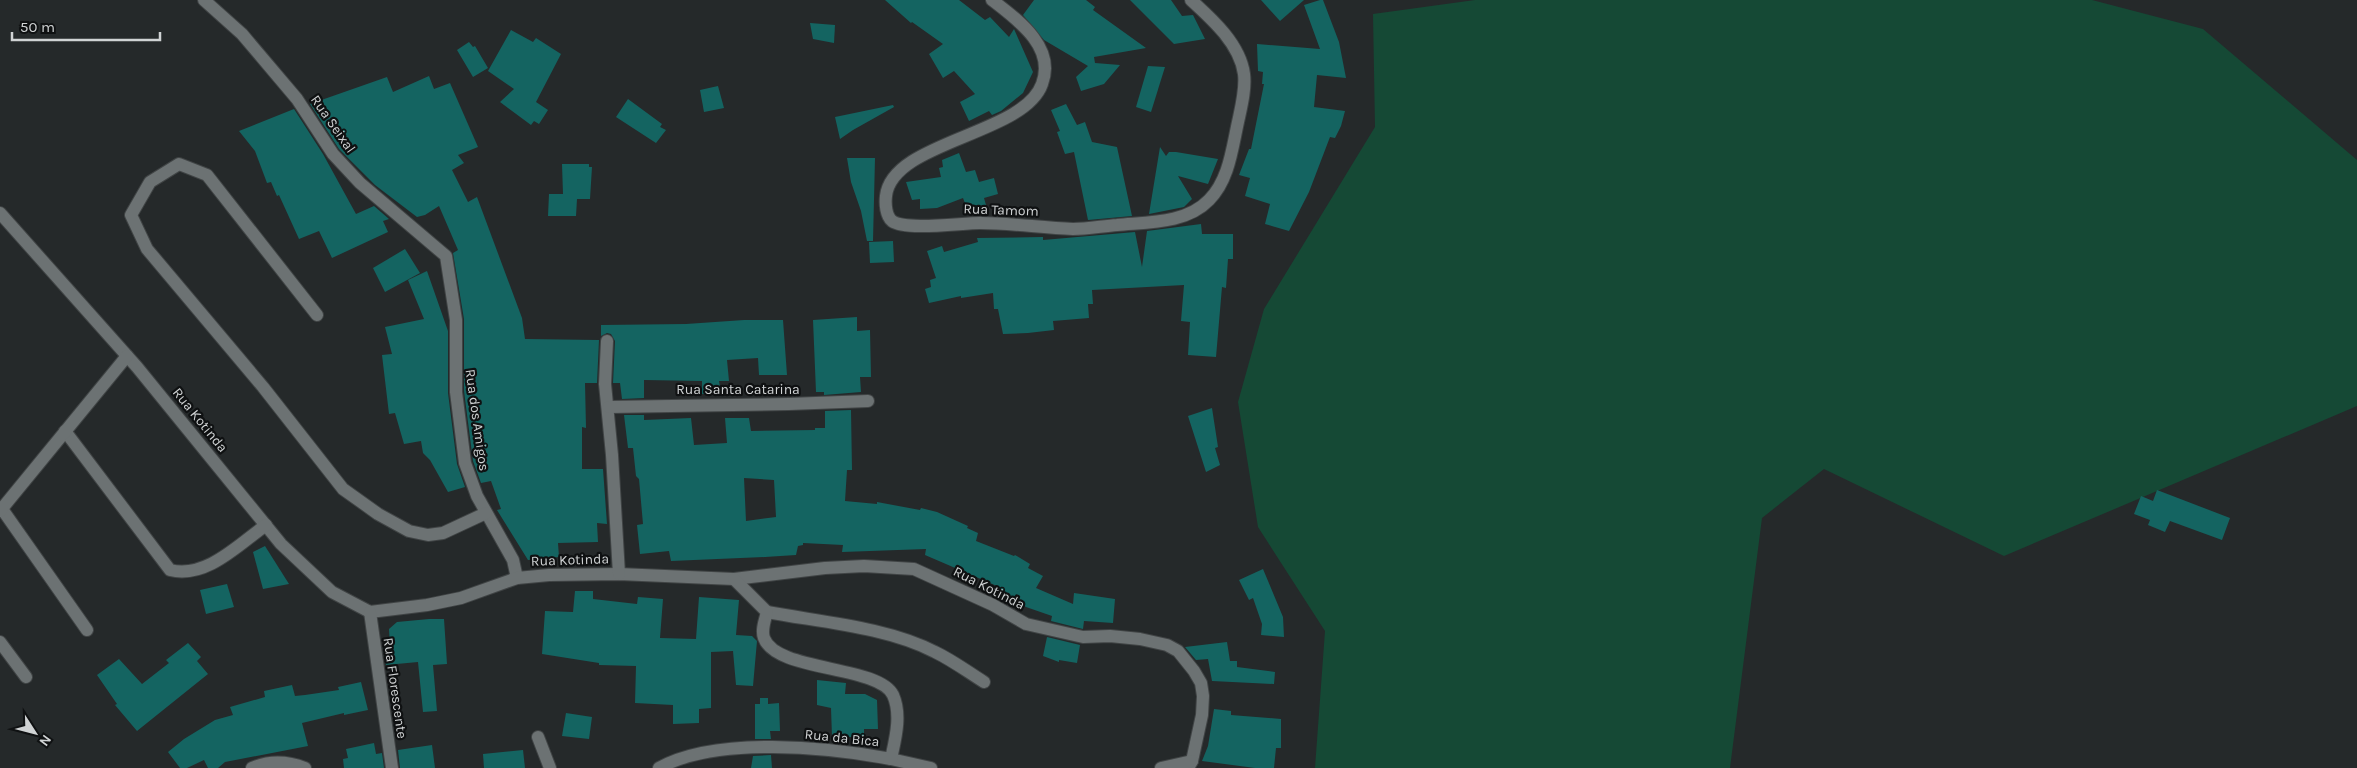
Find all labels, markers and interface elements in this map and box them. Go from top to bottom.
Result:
scale bar [12,10,160,42]
text: 50 m [20,18,55,36]
street label: Rua Seixal [307,92,359,156]
street label: Rua Tamom [963,200,1039,220]
street label: Rua dos Amigos [461,368,493,472]
street label: Rua Santa Catarina [676,381,800,398]
street label: Rua Kotinda [169,384,231,456]
street label: Rua Kotinda [531,550,609,570]
street label: Rua Kotinda [950,563,1028,613]
street label: Rua Florescente [379,636,411,740]
north arrow [10,708,60,758]
street label: Rua da Bica [804,726,880,750]
text: N [35,731,55,749]

